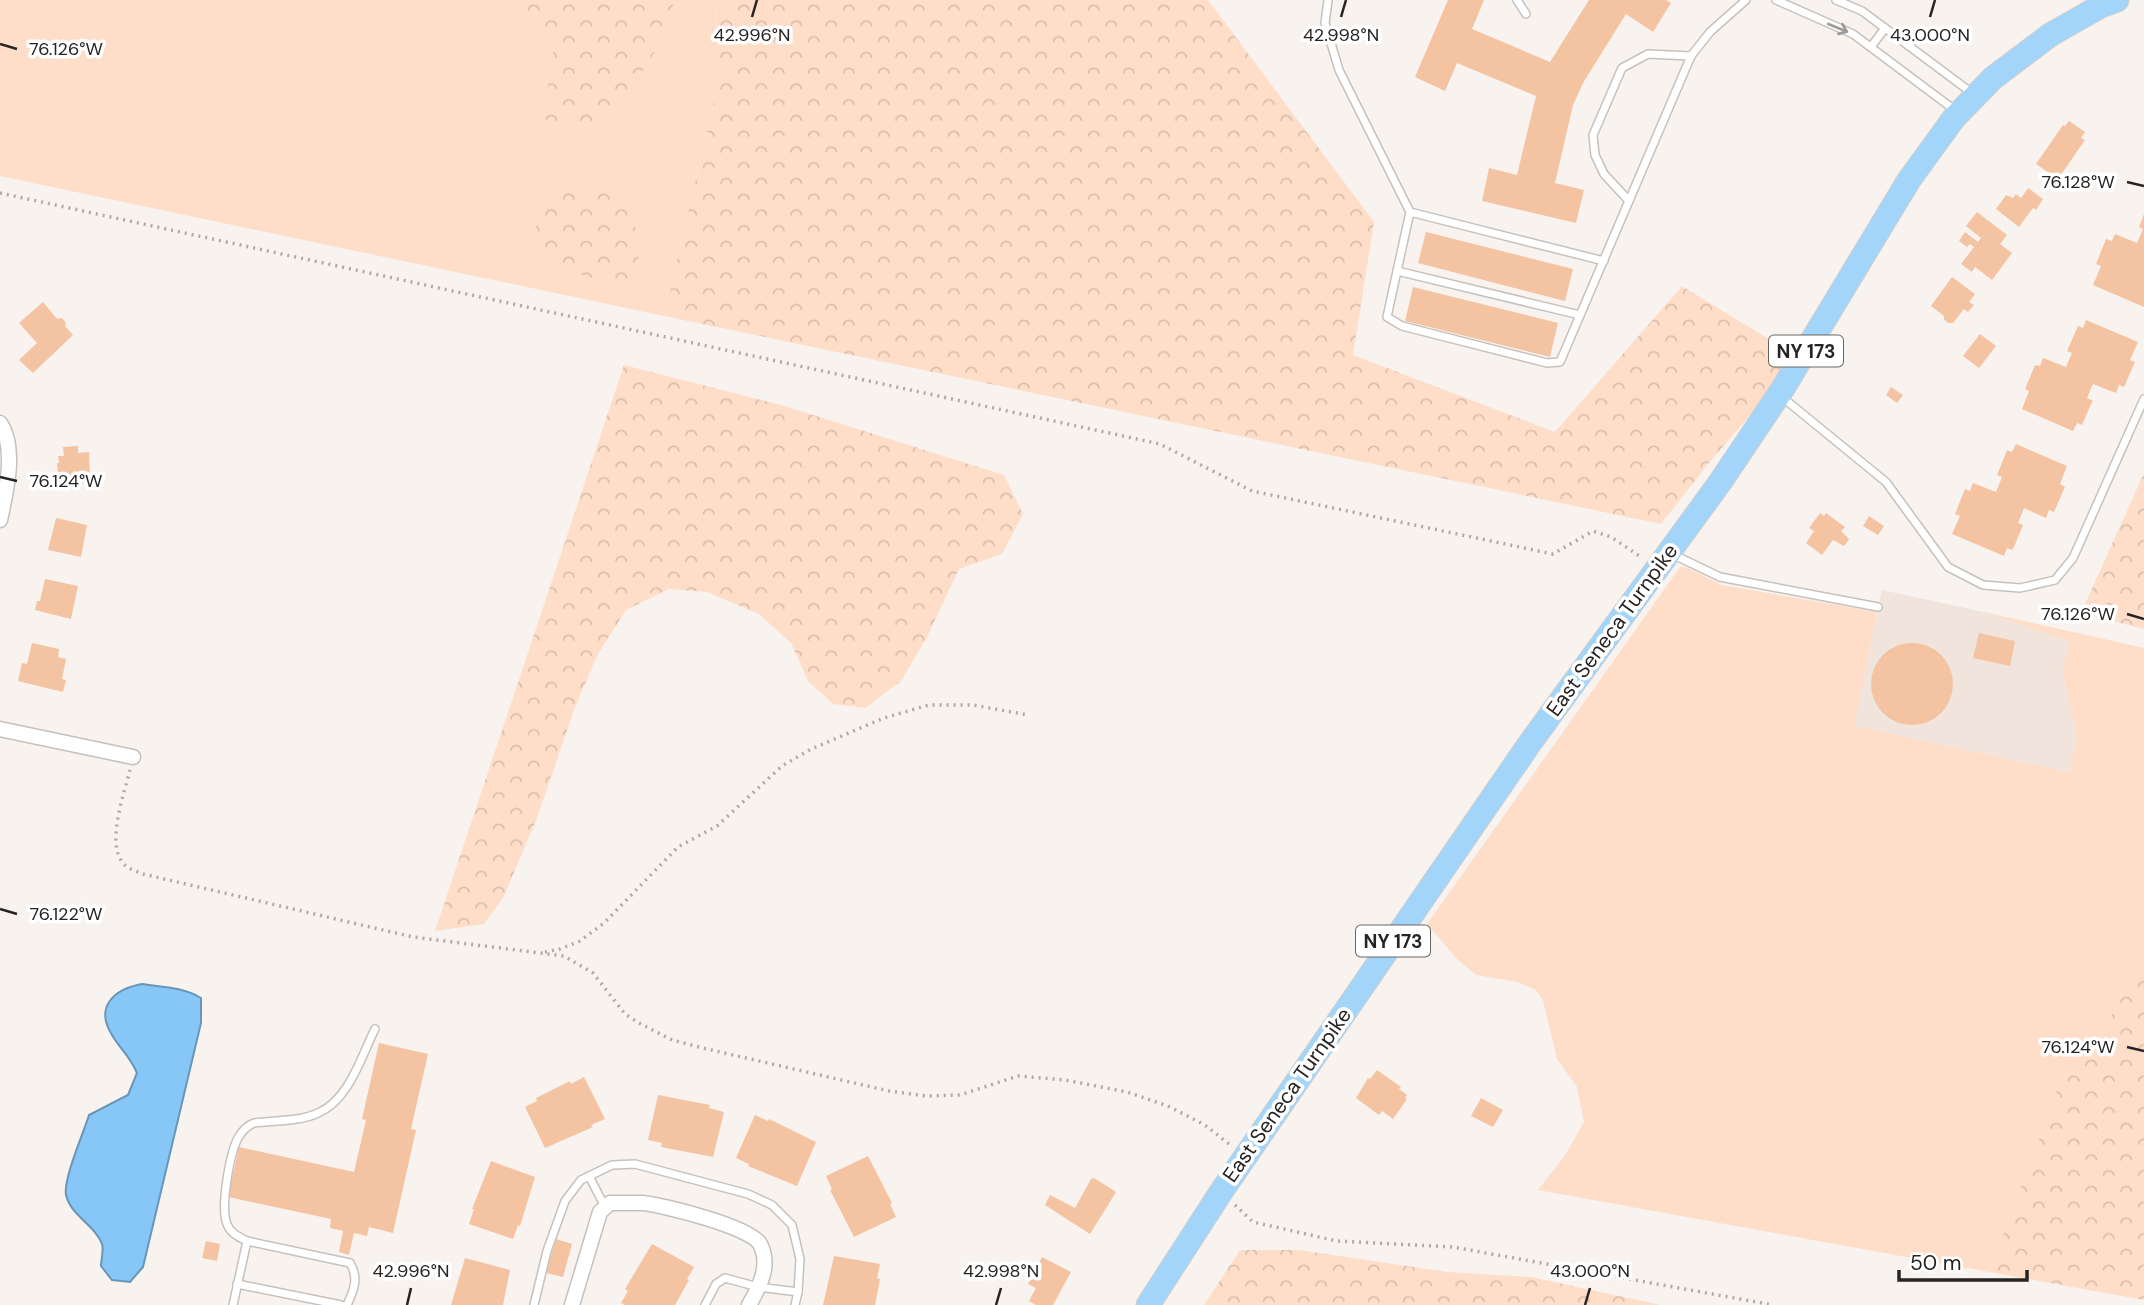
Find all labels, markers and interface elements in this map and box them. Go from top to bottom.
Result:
one-way arrow [1827,22,1849,35]
text: 42.996°N [714,23,790,47]
text: 42.998°N [1303,23,1379,47]
text: 43.000°N [1890,23,1970,47]
text: 76.126°W [29,37,103,61]
text: 76.128°W [2041,170,2115,194]
road number: NY 173 [1769,336,1843,366]
text: 76.124°W [29,469,103,493]
street label: East Seneca Turnpike [1540,538,1684,722]
text: 76.126°W [2041,602,2115,626]
text: 76.122°W [30,902,102,926]
road number: NY 173 [1356,925,1430,956]
street label: East Seneca Turnpike [1216,1002,1358,1188]
text: 76.124°W [2041,1035,2115,1059]
scale bar [1899,1238,2027,1282]
text: 50 m [1910,1249,1961,1277]
text: 42.996°N [373,1259,449,1283]
text: 42.998°N [963,1259,1039,1283]
text: 43.000°N [1550,1259,1630,1283]

